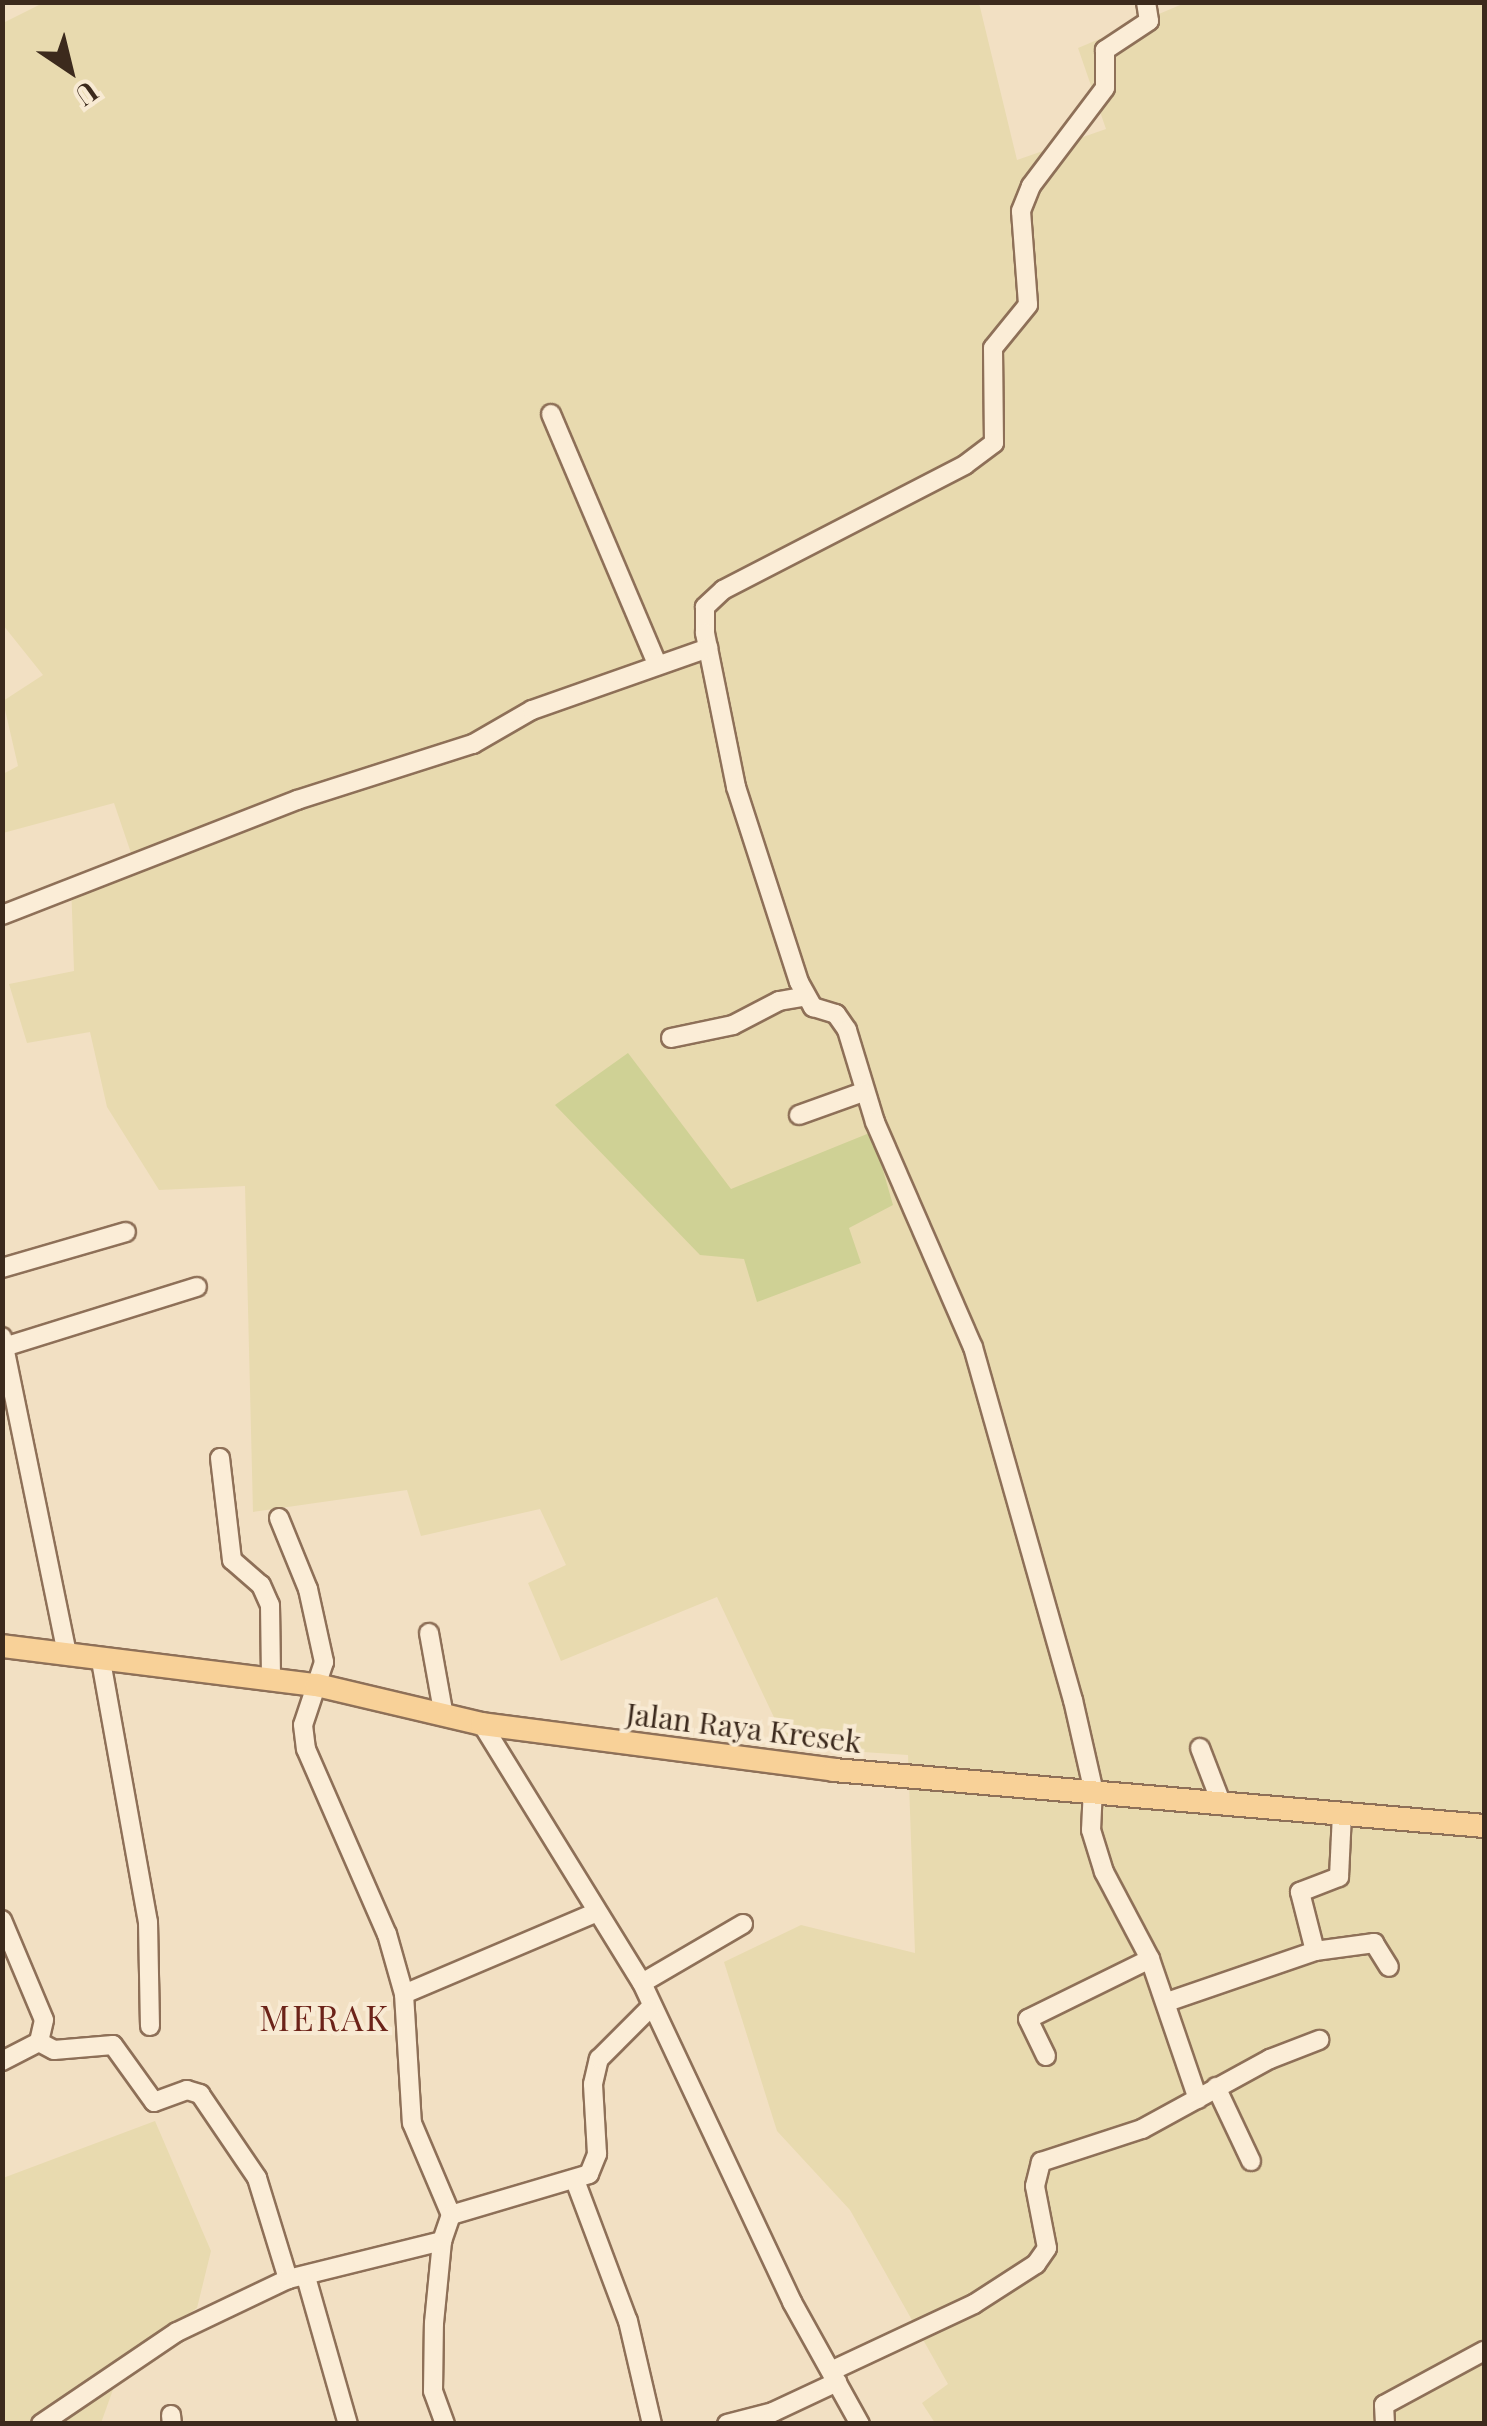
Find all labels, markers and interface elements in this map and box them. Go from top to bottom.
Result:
north arrow [20,20,120,120]
text: U [69,74,106,116]
street label: Jalan Raya Kresek [624,1695,864,1759]
district label: MERAK [259,1996,391,2038]

